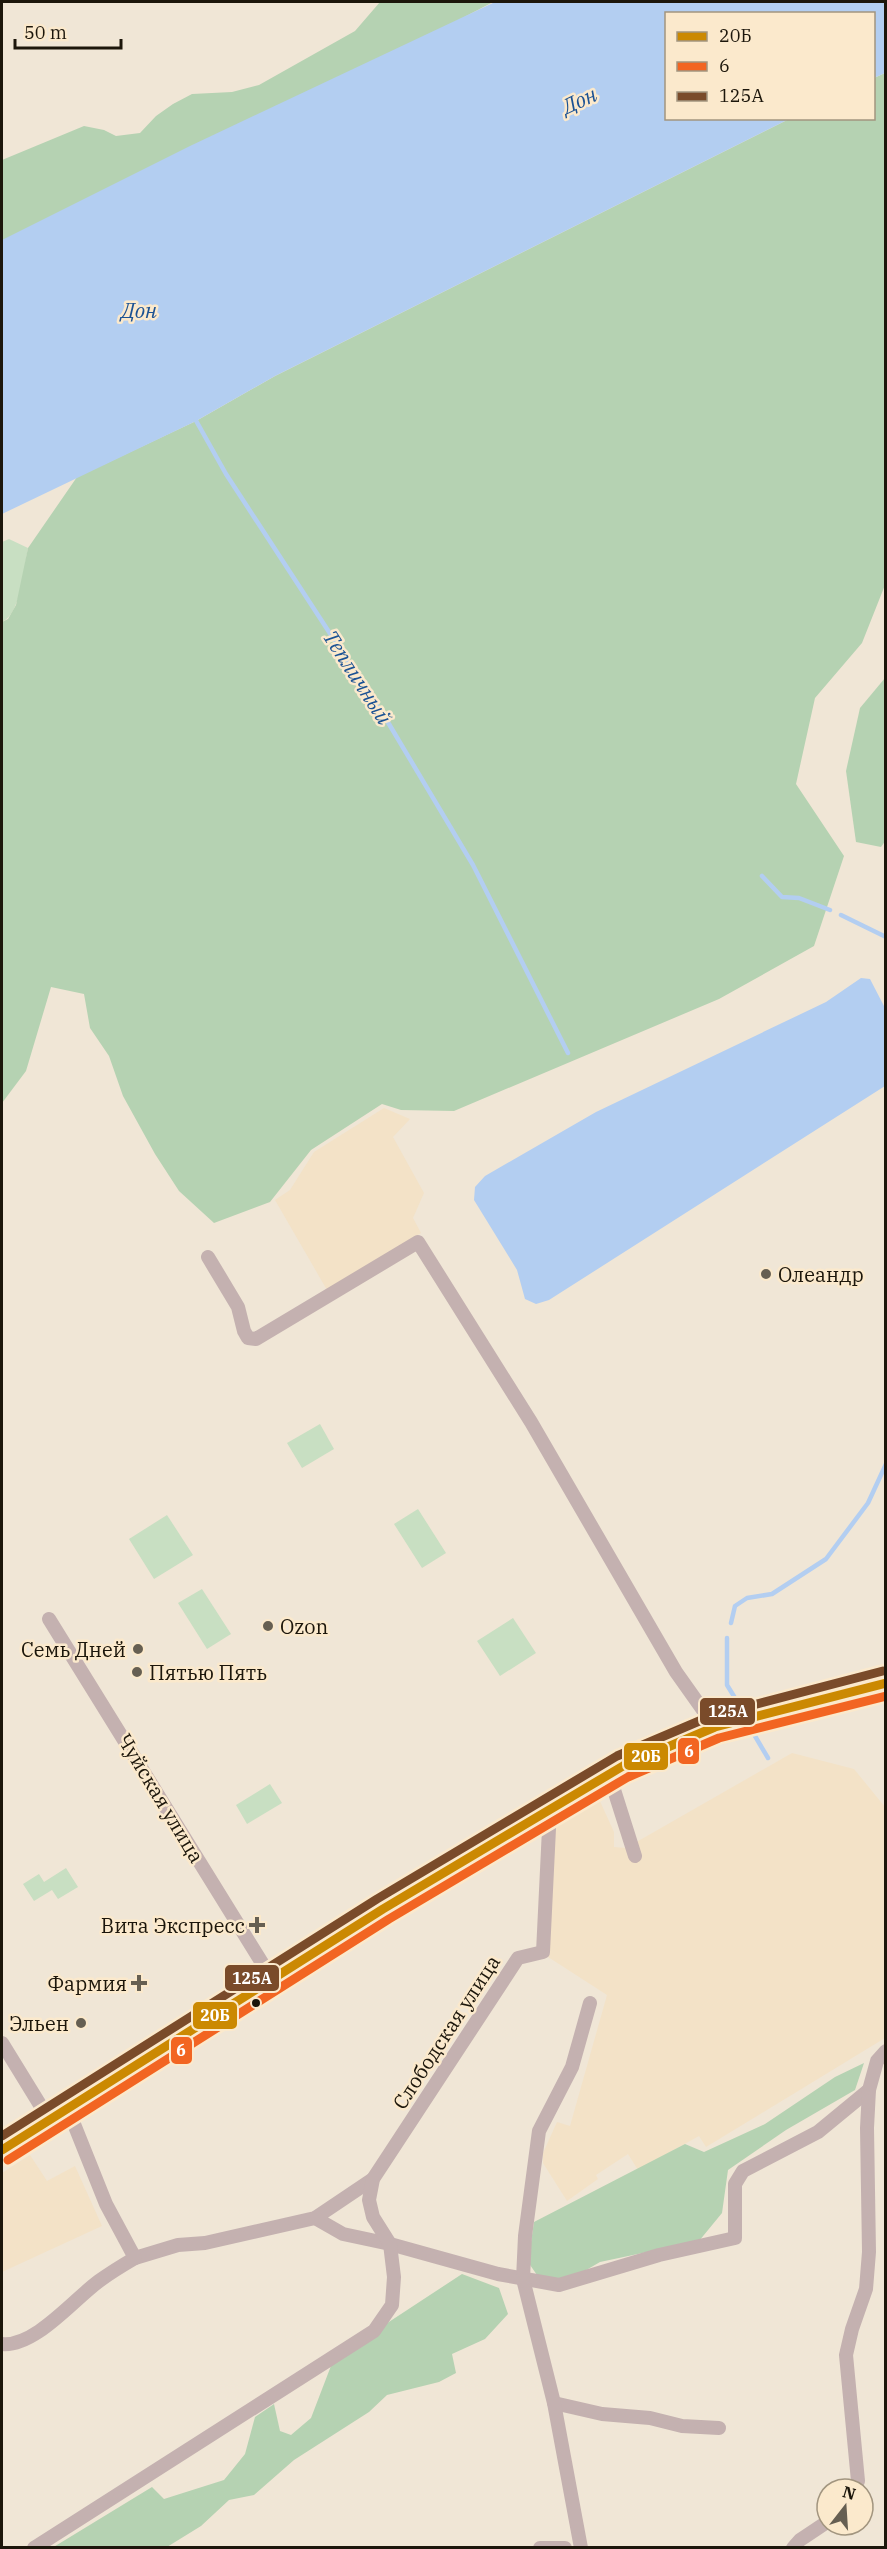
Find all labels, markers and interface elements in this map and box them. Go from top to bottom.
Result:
scale bar [15,12,122,50]
legend [665,12,875,120]
text: 50 m [24,21,67,44]
text: 20Б [719,24,752,47]
text: 6 [719,54,730,77]
water label: Дон [555,80,601,121]
text: 125А [719,84,764,107]
water label: Дон [119,296,157,324]
water label: Тепличный [317,625,399,729]
place label: Олеандр [778,1261,864,1288]
marker: Олеандр [759,1267,773,1281]
place label: Ozon [280,1613,329,1640]
marker: Ozon [261,1619,275,1633]
place label: Семь Дней [21,1636,126,1663]
marker: Семь Дней [131,1642,145,1656]
place label: Пятью Пять [149,1659,267,1686]
marker: Пятью Пять [130,1665,144,1679]
line badge: 125А [699,1697,756,1726]
text: 125А [708,1701,748,1721]
street label: Чуйская улица [112,1728,210,1868]
line badge: 6 [677,1737,700,1765]
text: 6 [684,1741,694,1761]
line badge: 20Б [623,1742,669,1771]
text: 20Б [631,1746,661,1766]
place label: Вита Экспресс [101,1912,245,1939]
marker: Вита Экспресс [250,1918,264,1932]
street label: Слободская улица [386,1950,506,2114]
line badge: 125А [224,1964,280,1992]
text: 125А [232,1968,272,1988]
place label: Фармия [47,1970,127,1997]
marker: Фармия [132,1976,146,1990]
unlabelled marker [250,1997,262,2009]
line badge: 20Б [192,2001,238,2030]
text: 20Б [200,2005,230,2025]
place label: Эльен [9,2010,69,2037]
marker: Эльен [74,2016,88,2030]
line badge: 6 [170,2036,193,2065]
text: 6 [176,2040,186,2060]
north arrow [815,2477,875,2537]
text: N [840,2481,858,2504]

